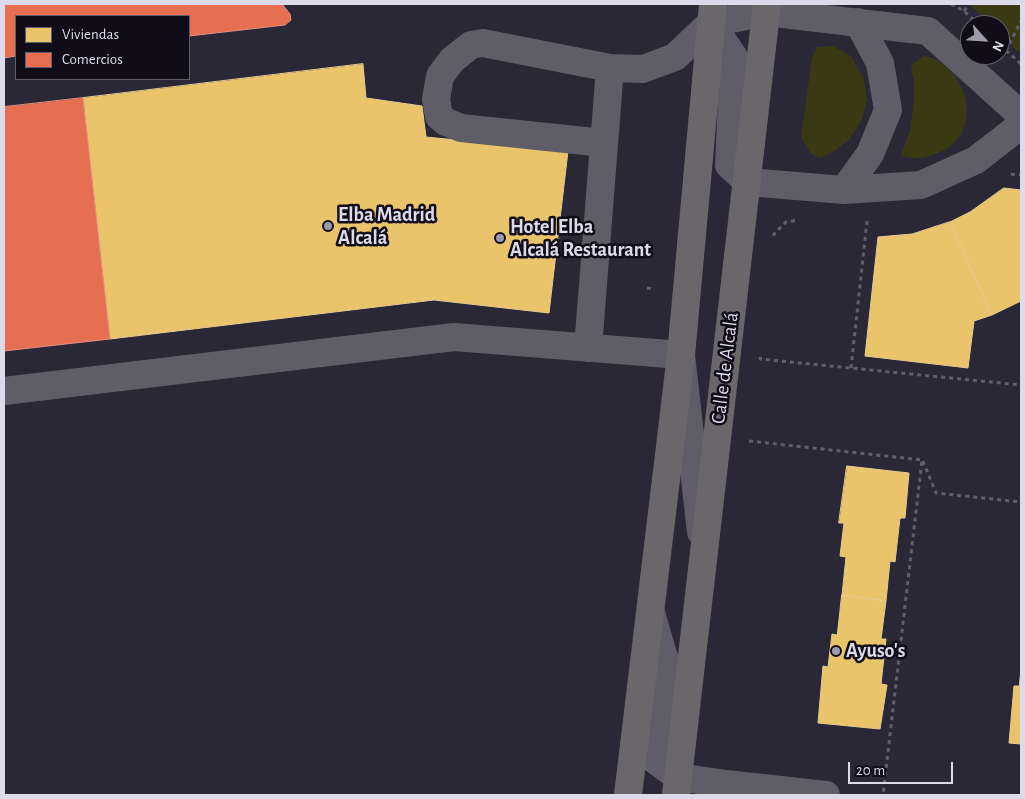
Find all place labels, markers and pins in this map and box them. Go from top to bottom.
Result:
place label: Elba Madrid Alcalá [338,203,435,250]
place label: Hotel Elba Alcalá Restaurant [510,215,651,262]
marker: Elba Madrid Alcalá [322,220,334,232]
marker: Hotel Elba Alcalá Restaurant [494,232,506,244]
place label: Ayuso's [846,639,905,663]
marker: Ayuso's [830,645,842,657]

